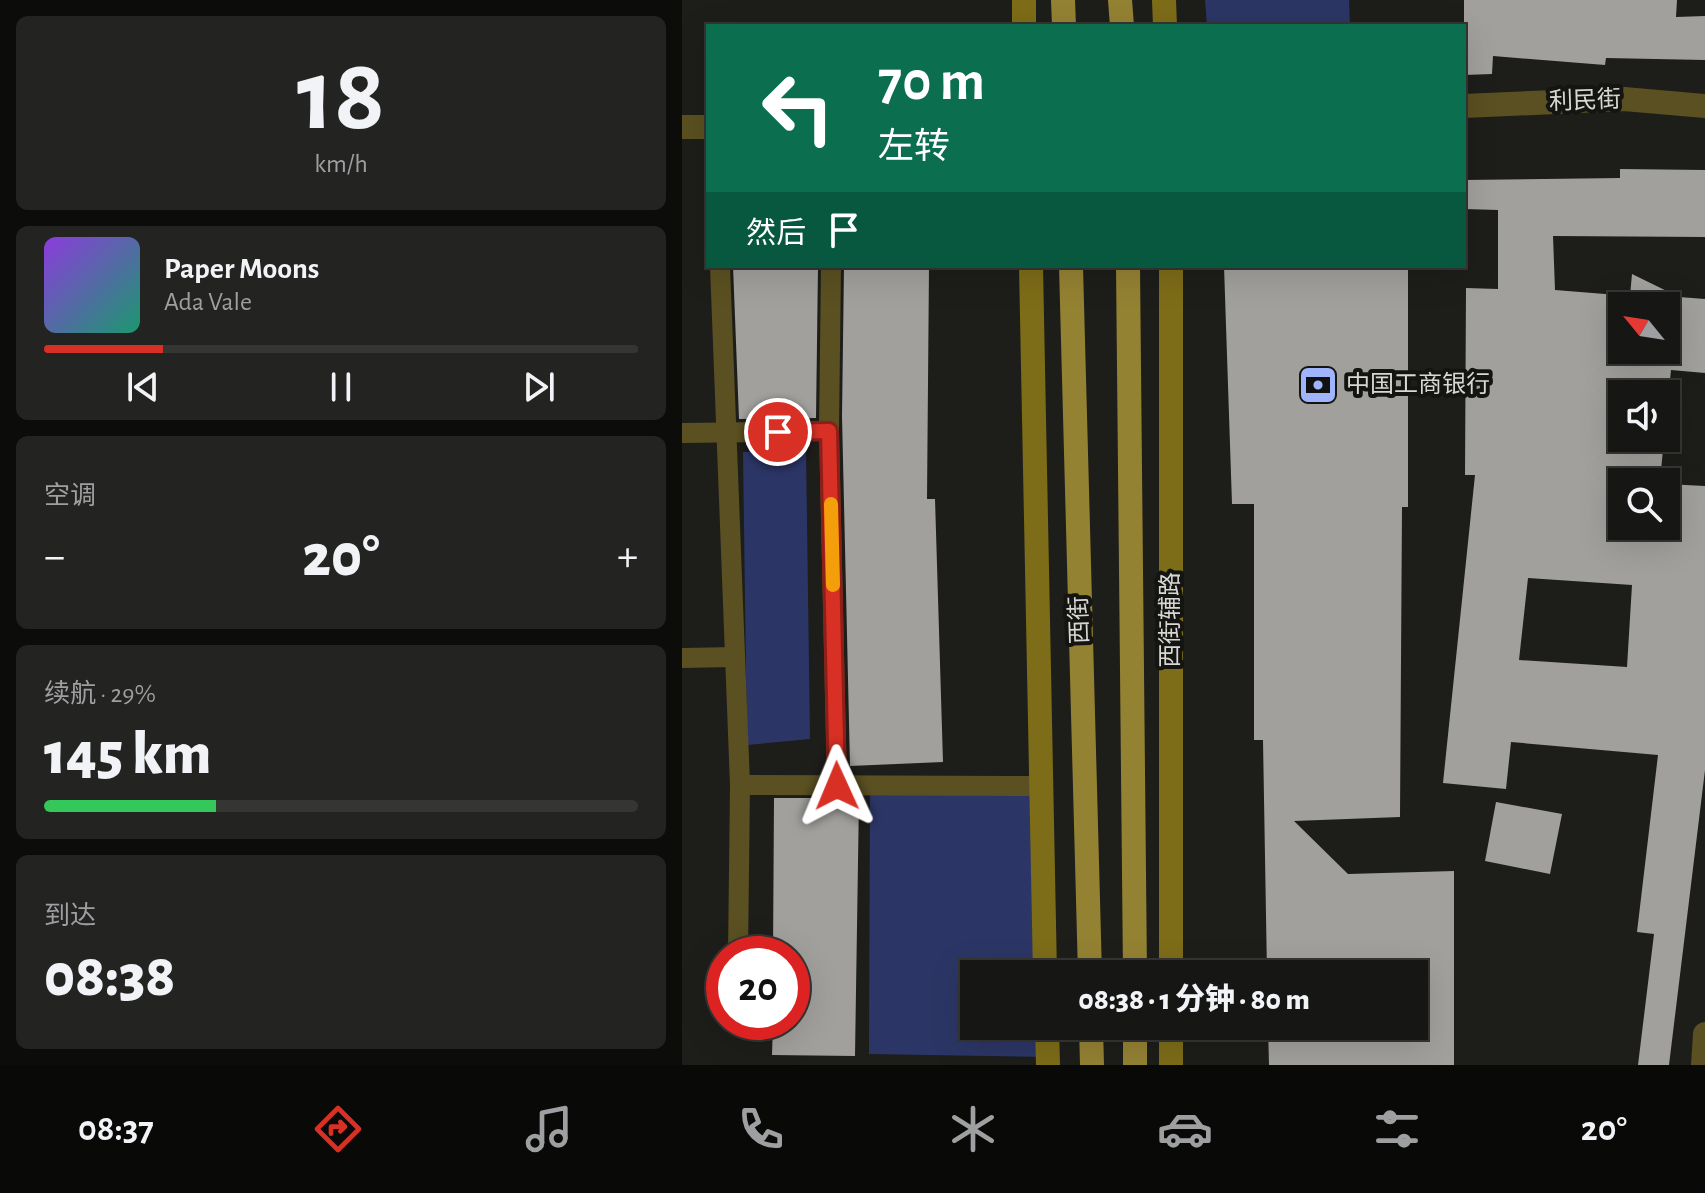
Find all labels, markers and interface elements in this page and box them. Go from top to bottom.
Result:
text: 18 [297,45,385,149]
text: 70 m [878,54,985,110]
icon: left [746,56,850,160]
street label: 利民街 [1549,86,1621,114]
text: 左转 [878,129,950,165]
text: km/h [314,151,368,177]
icon: arrive [822,208,866,252]
text: 然后 [746,219,806,249]
text: Paper Moons [164,254,319,284]
text: Ada Vale [164,289,252,315]
north arrow [1608,292,1680,364]
map controls [1608,292,1680,540]
bank icon: 中国工商银行 [1297,364,1339,406]
icon: previous [121,365,165,409]
icon: pause [319,365,363,409]
icon: next [517,365,561,409]
place label: 中国工商银行 [1346,371,1490,397]
button: sound [1608,380,1680,452]
pin [744,398,812,466]
icon: arrive [756,410,800,454]
button: search [1608,468,1680,540]
text: 空调 [44,483,96,509]
text: 20° [302,527,380,587]
text: − [44,535,65,579]
text: + [617,535,638,579]
street label: 西街辅路 [1157,572,1183,668]
street label: 西街 [1065,596,1093,644]
text: 续航 · 29% [44,681,156,707]
text: 145 km [44,725,211,785]
position arrow [795,744,879,828]
text: 到达 [44,903,96,929]
speed limit sign: 20 [706,936,810,1040]
text: 08:38 [44,947,175,1007]
text: 08:38 · 1 分钟 · 80 m [1078,985,1310,1015]
icon: directions [310,1101,366,1157]
icon: music [521,1101,577,1157]
icon: phone [733,1101,789,1157]
icon: climate [945,1101,1001,1157]
icon: car [1157,1101,1213,1157]
icon: filters [1369,1101,1425,1157]
text: 08:37 [78,1111,154,1147]
text: 20° [1581,1111,1627,1147]

